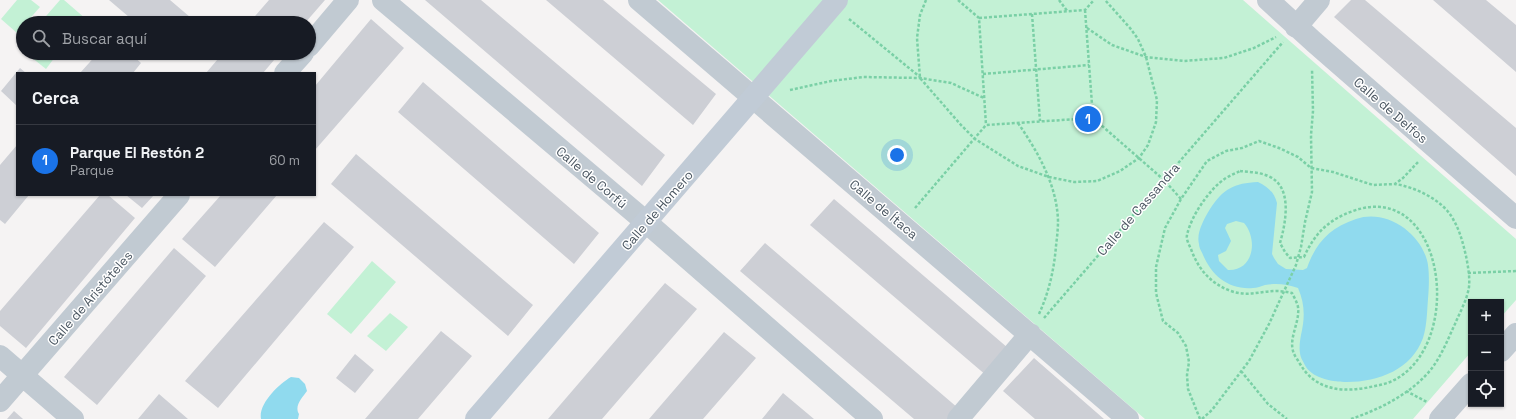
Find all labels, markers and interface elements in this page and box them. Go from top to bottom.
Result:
search box [16,16,316,60]
icon: search [30,27,52,49]
text: Buscar aquí [62,29,147,48]
street label: Calle de Delfos [1350,74,1431,147]
text: Cerca [32,87,79,109]
pin: 1 [1075,104,1101,134]
text: Parque El Restón 2 [70,143,204,162]
street label: Calle de Corfú [553,143,631,212]
your location [887,145,907,165]
text: 1 [42,152,48,169]
text: 60 m [269,152,300,169]
street label: Calle de Cassandra [1093,159,1184,259]
text: Parque [70,162,114,179]
street label: Calle de Homero [618,167,697,254]
street label: Calle de Ítaca [846,176,922,243]
street label: Calle de Aristóteles [45,247,136,349]
map controls [1468,299,1504,407]
button: + [1468,299,1504,335]
button: − [1468,335,1504,371]
button: locate [1468,371,1504,407]

